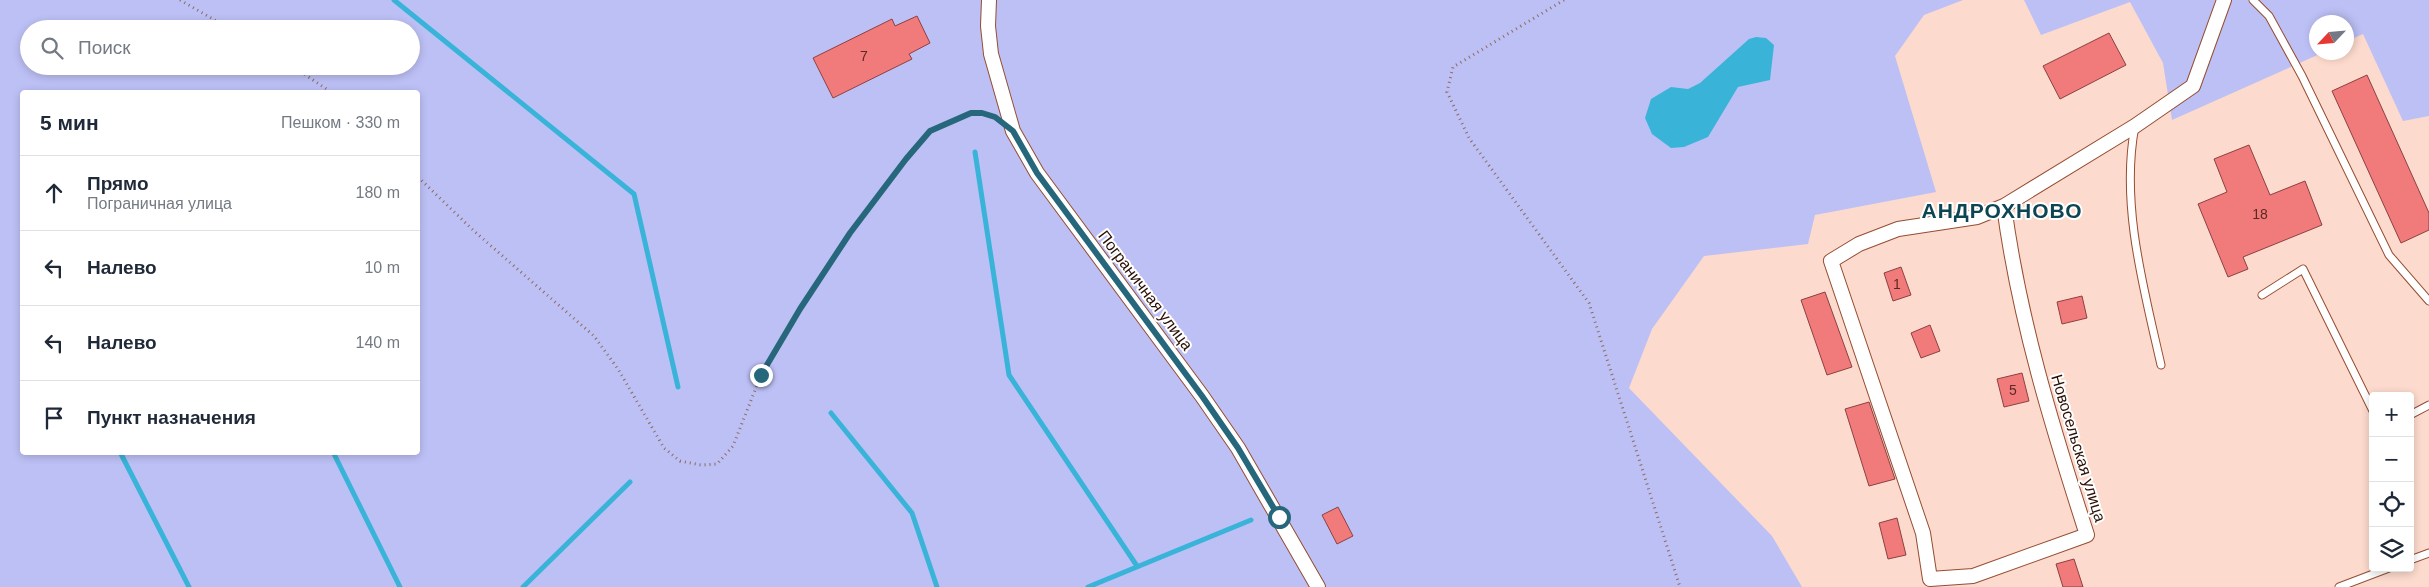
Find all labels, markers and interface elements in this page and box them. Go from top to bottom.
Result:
north arrow [2309,15,2354,60]
search box [20,20,420,75]
icon: search [38,34,66,62]
text: Поиск [78,37,131,58]
house number: 7 [860,48,868,64]
text: 5 мин [40,111,99,134]
text: Пешком · 330 m [281,114,400,131]
text: Прямо [87,173,149,194]
icon: ahead [40,179,68,207]
text: 180 m [356,184,400,201]
text: Пограничная улица [87,195,232,212]
district label: АНДРОХНОВО [1921,199,2083,222]
house number: 18 [2252,206,2268,222]
street label: Пограничная улица [1095,227,1196,353]
icon: left [40,254,68,282]
text: Налево [87,257,157,278]
text: 10 m [364,259,400,276]
house number: 1 [1893,276,1901,292]
icon: left [40,329,68,357]
text: Налево [87,332,157,353]
text: 140 m [356,334,400,351]
route end [750,364,773,387]
street label: Новосельская улица [2048,372,2109,524]
house number: 5 [2009,382,2017,398]
map controls [2369,392,2414,572]
button: + [2369,392,2414,437]
icon: arrive [40,404,68,432]
text: Пункт назначения [87,407,256,428]
button: − [2369,437,2414,482]
button: locate [2369,482,2414,527]
route start [1268,506,1291,529]
button: layers [2369,527,2414,572]

